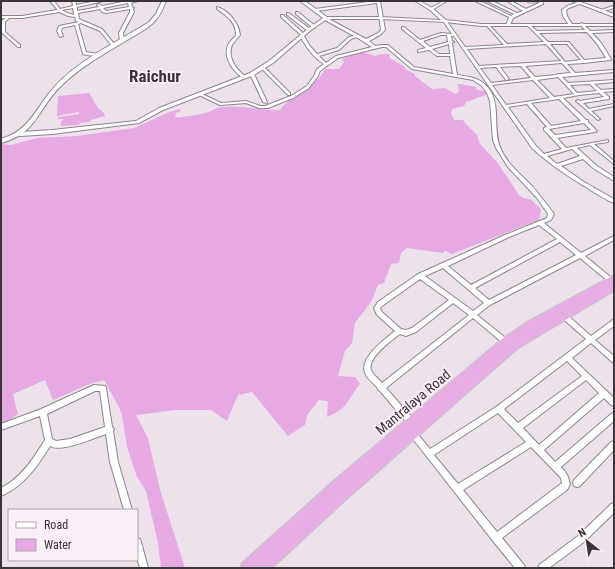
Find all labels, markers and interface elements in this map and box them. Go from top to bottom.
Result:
district label: Raichur [129,66,181,86]
street label: Mantralaya Road [372,366,454,438]
legend [8,509,138,561]
text: Road [44,518,68,532]
north arrow [567,521,607,561]
text: N [576,525,589,540]
text: Water [44,538,72,552]

